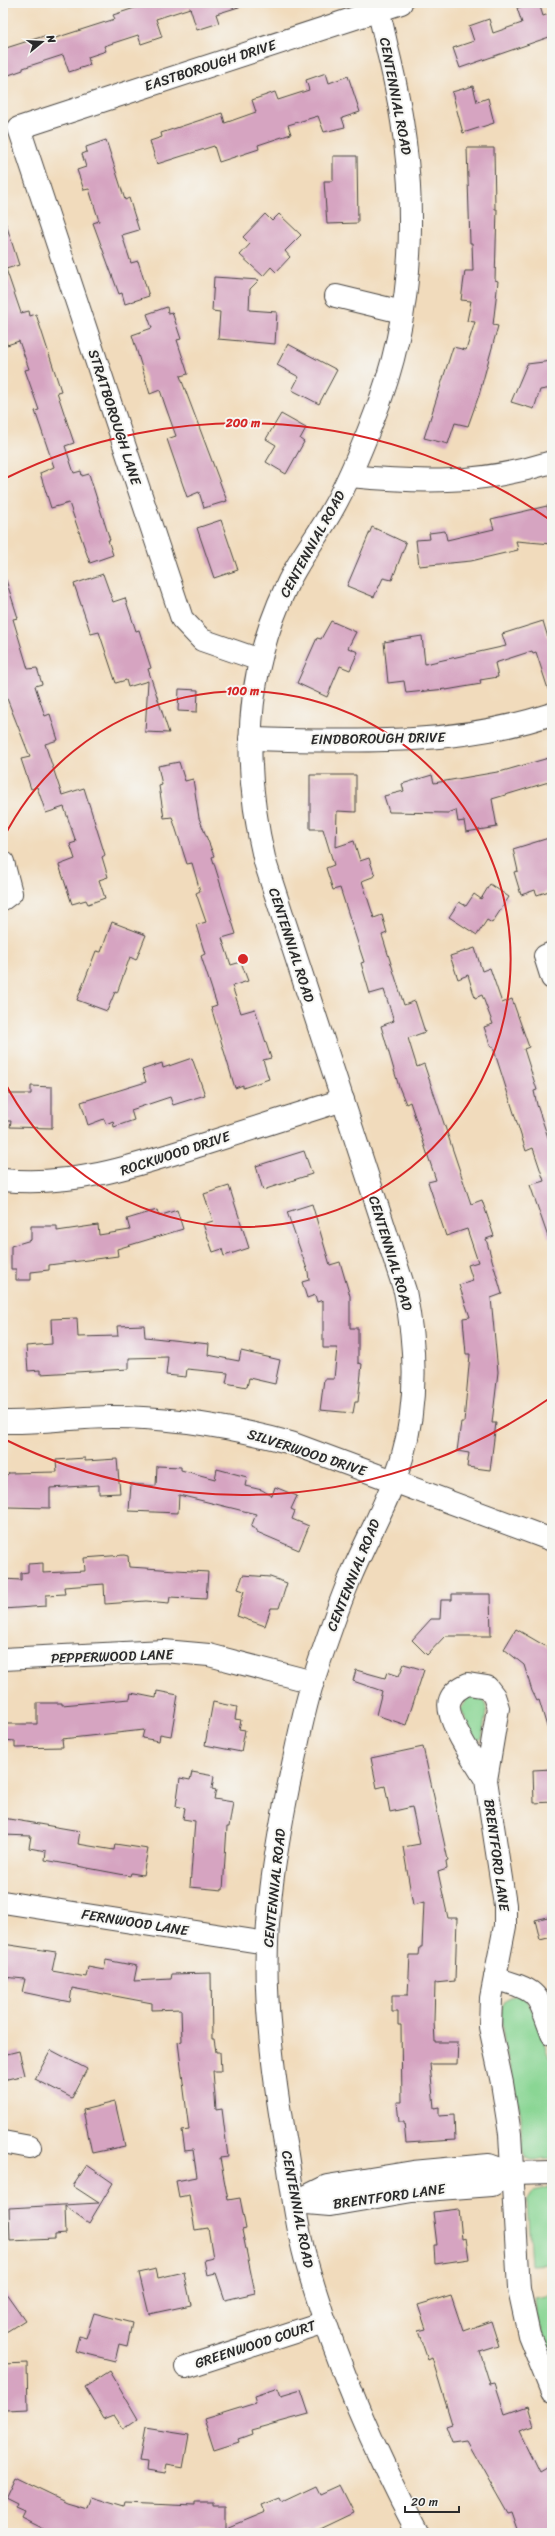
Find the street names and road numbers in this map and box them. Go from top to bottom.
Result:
street label: EASTBOROUGH DRIVE [141,32,281,99]
street label: CENTENNIAL ROAD [372,35,419,158]
street label: STRATBOROUGH LANE [81,346,149,490]
street label: CENTENNIAL ROAD [273,485,353,602]
street label: EINDBOROUGH DRIVE [311,725,447,752]
street label: CENTENNIAL ROAD [261,885,322,1006]
street label: ROCKWOOD DRIVE [117,1124,234,1183]
street label: CENTENNIAL ROAD [361,1192,420,1314]
street label: SILVERWOOD DRIVE [244,1421,371,1484]
street label: CENTENNIAL ROAD [320,1515,388,1635]
street label: PEPPERWOOD LANE [50,1642,175,1671]
street label: BRENTFORD LANE [476,1797,517,1914]
street label: CENTENNIAL ROAD [256,1827,293,1949]
street label: FERNWOOD LANE [80,1902,191,1943]
street label: CENTENNIAL ROAD [274,2148,321,2271]
street label: BRENTFORD LANE [331,2176,448,2217]
street label: GREENWOOD COURT [191,2313,320,2376]

